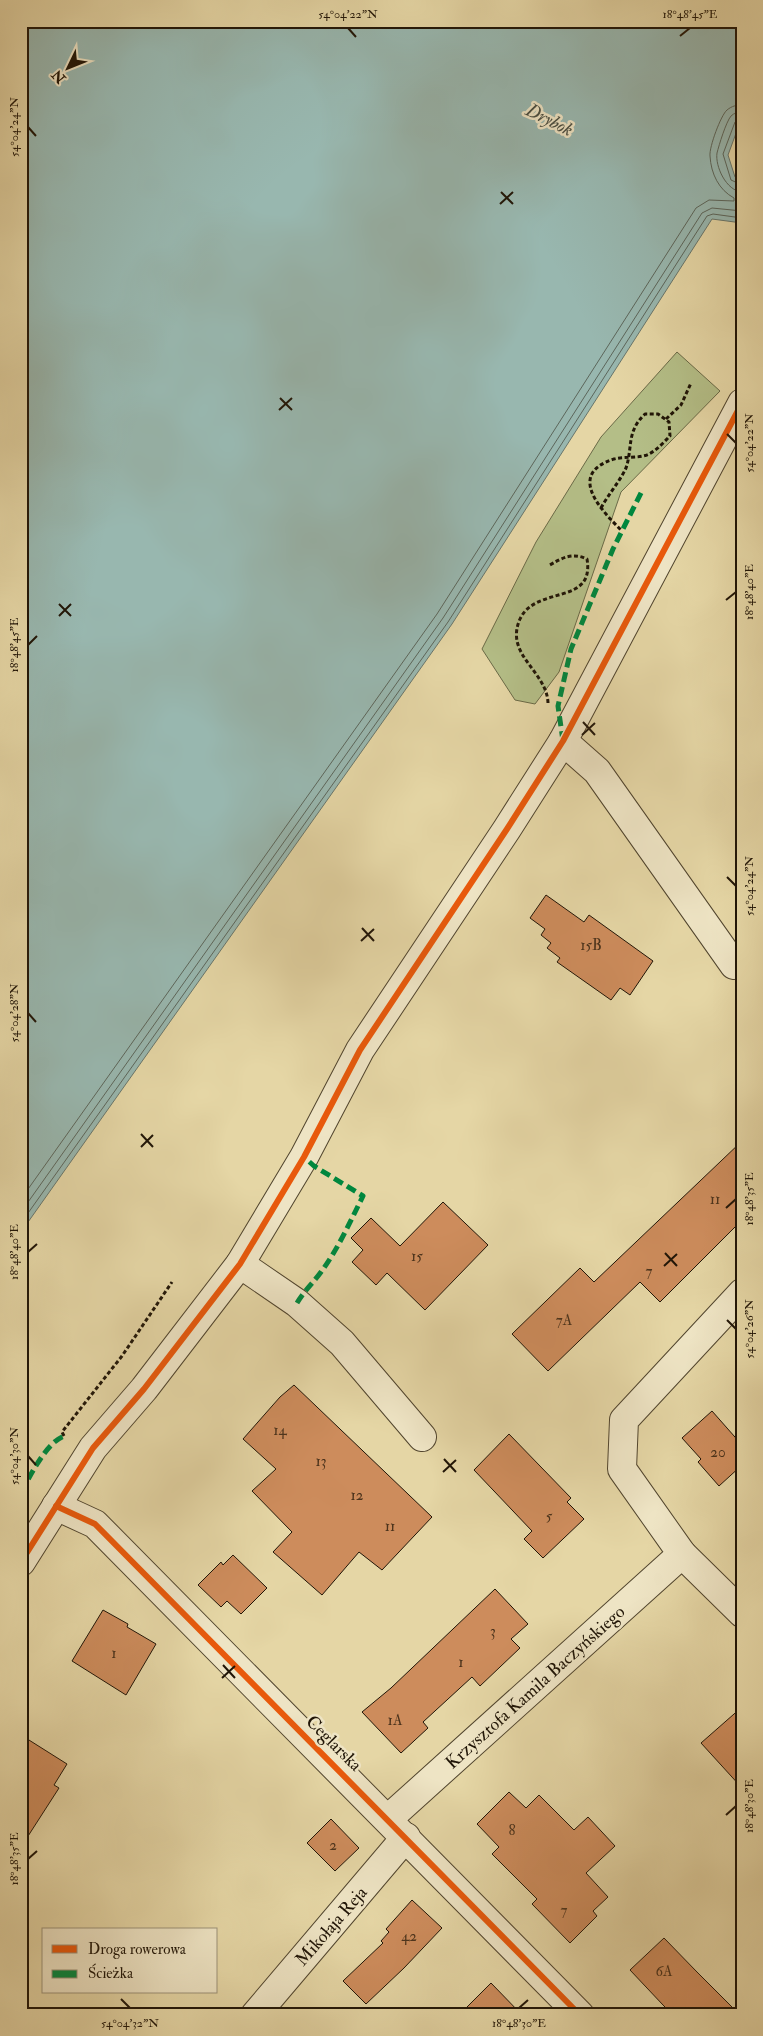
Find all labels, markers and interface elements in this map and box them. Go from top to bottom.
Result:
text: 54°04'22"N [318,7,378,22]
text: 18°48'45"E [663,7,718,22]
north arrow [42,42,92,92]
text: N [48,66,70,88]
text: 54°04'24"N [7,97,22,157]
water label: Drybok [521,97,577,142]
text: 54°04'22"N [742,413,757,473]
text: 18°48'40"E [742,564,757,620]
text: 18°48'45"E [7,617,22,672]
text: 54°04'24"N [742,856,757,916]
house number: 15B [580,936,602,955]
text: 54°04'28"N [7,983,22,1043]
text: 18°48'35"E [742,1172,757,1226]
house number: 11 [710,1190,720,1209]
text: 18°48'40"E [7,1224,22,1280]
house number: 15 [411,1247,423,1266]
house number: 7 [646,1262,653,1281]
text: 54°04'26"N [742,1299,757,1359]
house number: 7A [556,1311,573,1330]
house number: 14 [273,1421,288,1440]
text: 54°04'30"N [7,1427,22,1485]
house number: 20 [710,1443,726,1462]
house number: 13 [315,1452,327,1471]
house number: 12 [351,1486,364,1505]
house number: 5 [546,1507,553,1526]
house number: 11 [385,1517,395,1536]
street label: Krzysztofa Kamila Baczyńskiego [441,1600,630,1774]
house number: 3 [490,1622,496,1641]
house number: 1 [111,1644,117,1663]
house number: 1 [458,1653,464,1672]
street label: Ceglarska [301,1710,367,1777]
house number: 1A [388,1711,403,1730]
text: 18°48'30"E [742,1779,757,1833]
house number: 8 [508,1821,516,1840]
text: 18°48'35"E [7,1832,22,1886]
house number: 2 [329,1836,337,1855]
street label: Mikołaja Reja [290,1881,373,1971]
house number: 7 [561,1901,568,1920]
house number: 42 [401,1927,417,1946]
legend [42,1928,218,1994]
text: Droga rowerowa [88,1940,187,1959]
house number: 6A [655,1962,673,1981]
text: Ścieżka [88,1963,134,1983]
text: 54°04'32"N [101,2016,159,2031]
text: 18°48'30"E [492,2016,546,2031]

